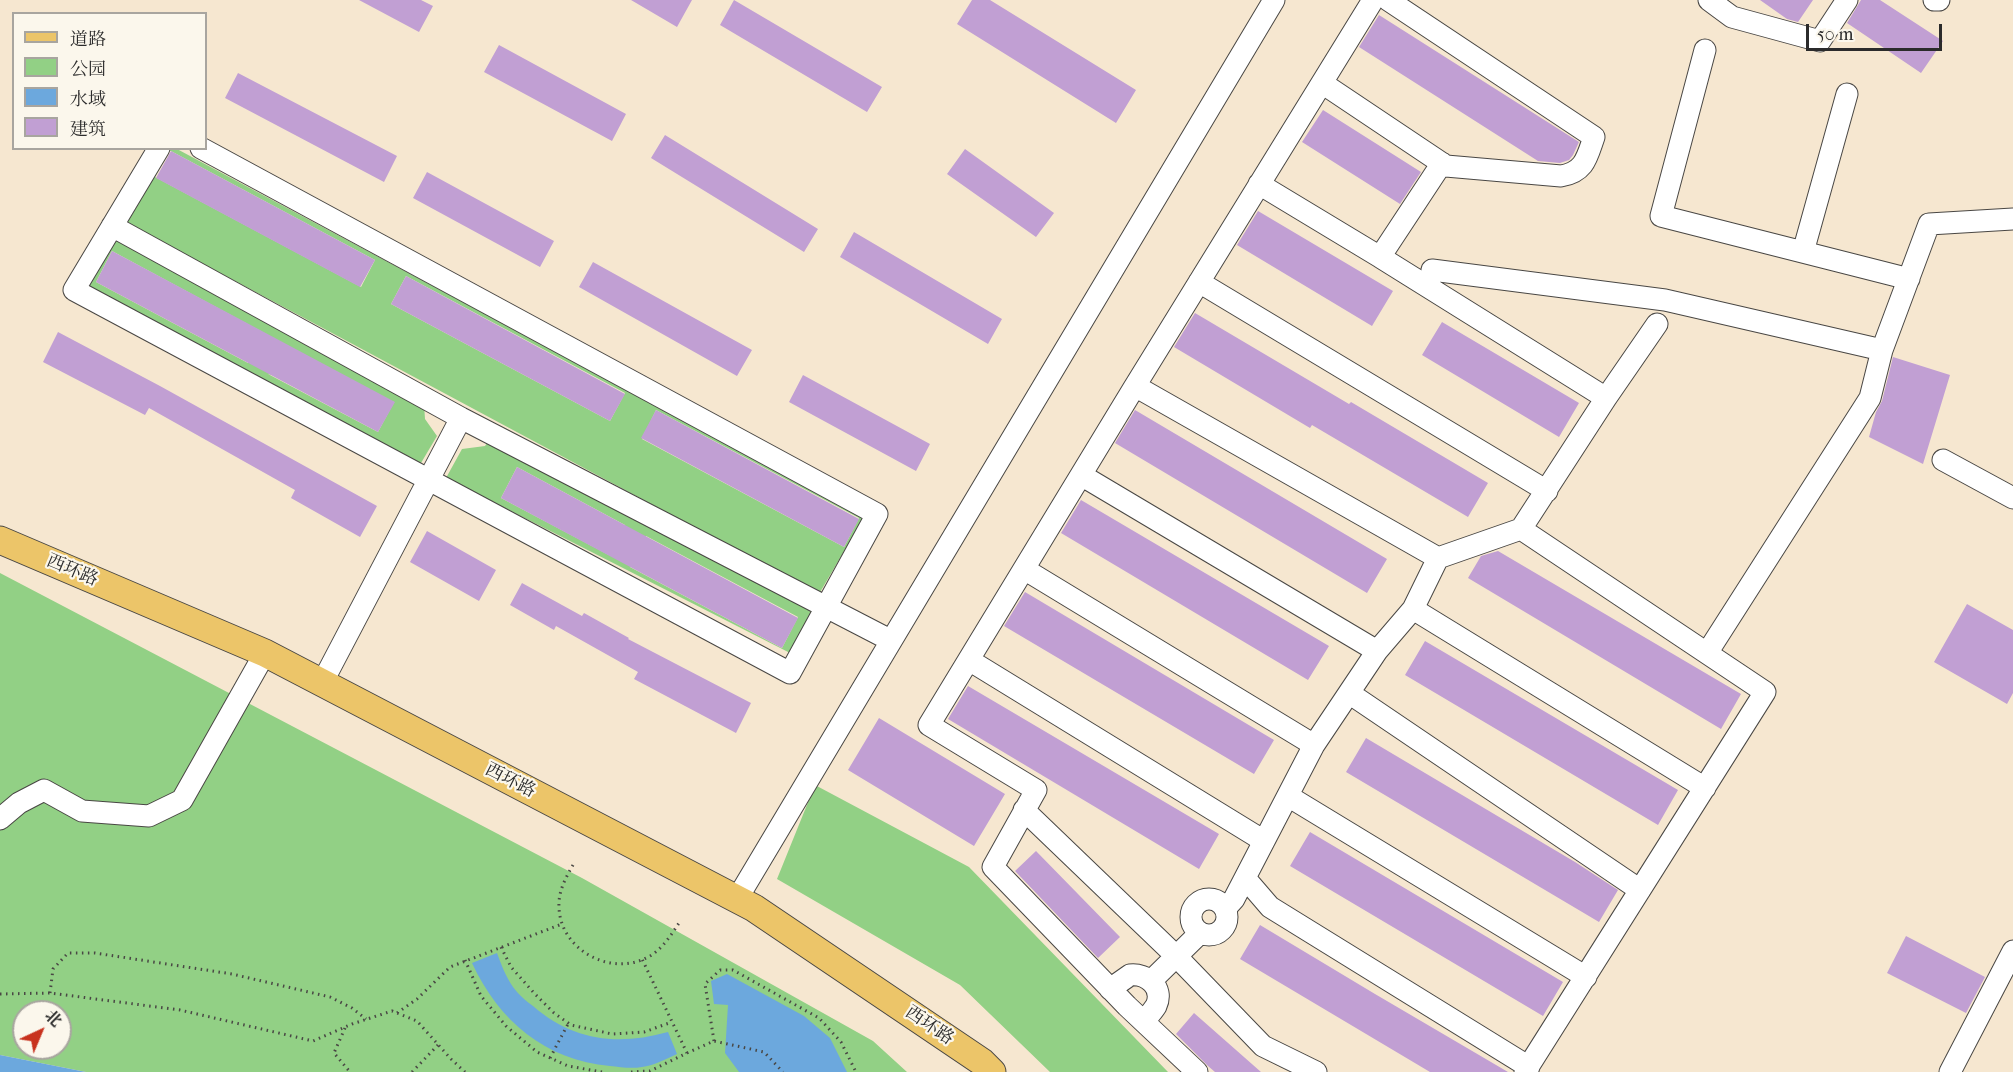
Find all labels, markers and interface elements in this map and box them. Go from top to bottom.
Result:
legend [12,12,207,150]
scale bar [1809,12,1946,50]
text: 50 m [1817,24,1853,45]
text: 道路 [70,29,106,50]
text: 公园 [70,59,106,80]
text: 水域 [70,89,106,110]
text: 建筑 [70,119,106,140]
street label: 西环路 [43,551,101,591]
street label: 西环路 [481,759,539,803]
north arrow [12,1000,72,1060]
street label: 西环路 [901,1002,957,1050]
text: 北 [41,1006,66,1031]

